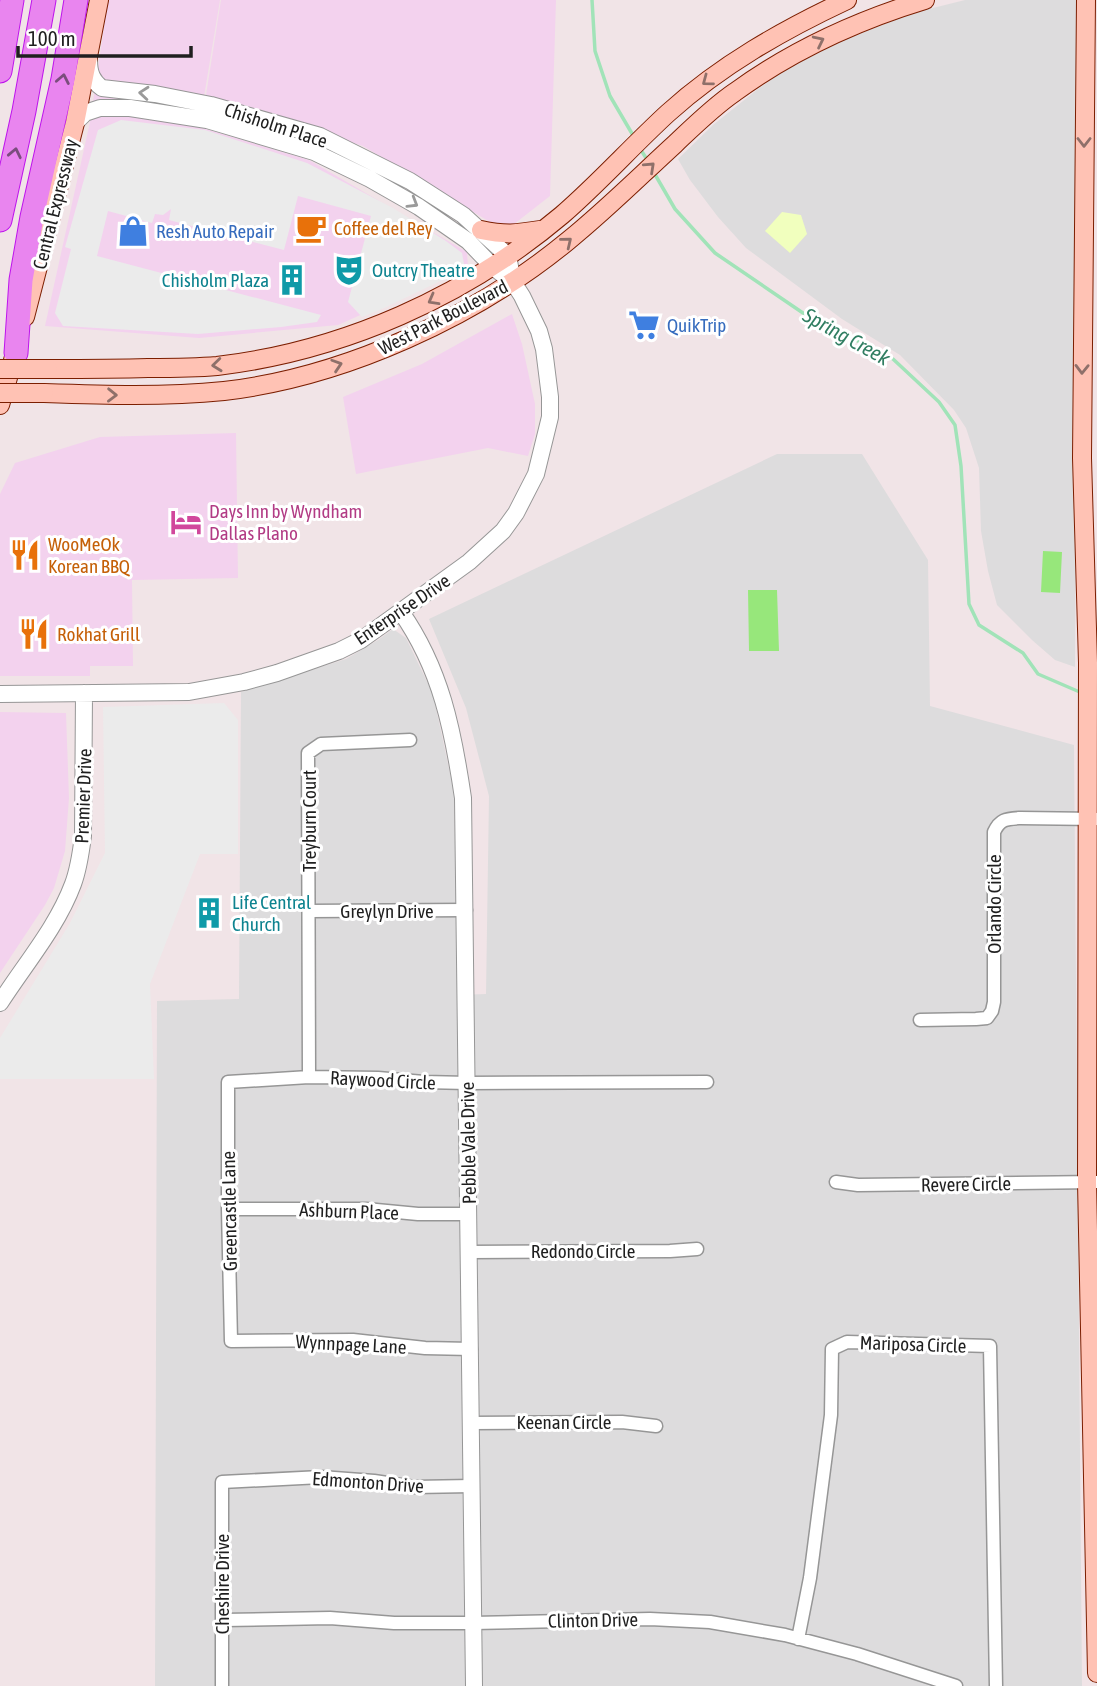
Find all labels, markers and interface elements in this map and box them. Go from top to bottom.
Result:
scale bar [18,14,191,58]
text: 100 m [28,26,76,50]
one-way arrow [812,35,824,49]
one-way arrow [54,73,69,85]
one-way arrow [702,73,715,86]
one-way arrow [138,85,150,100]
street label: Chisholm Place [222,98,330,152]
street label: Central Expressway [28,136,82,272]
one-way arrow [1077,136,1092,147]
one-way arrow [6,147,21,159]
one-way arrow [642,163,655,176]
one-way arrow [405,195,418,208]
cafe icon: Coffee del Rey [294,211,328,245]
shop icon: Resh Auto Repair [116,214,150,248]
place label: Coffee del Rey [334,217,433,239]
place label: Resh Auto Repair [156,220,274,242]
one-way arrow [560,237,572,250]
theatre icon: Outcry Theatre [332,253,366,287]
place label: Outcry Theatre [372,259,475,281]
building icon: Chisholm Plaza [275,263,309,297]
place label: Chisholm Plaza [162,269,269,291]
street label: West Park Boulevard [375,275,511,359]
one-way arrow [428,292,440,305]
water label: Spring Creek [798,302,895,370]
supermarket icon: QuikTrip [627,308,661,342]
place label: QuikTrip [667,314,726,336]
one-way arrow [211,358,222,373]
one-way arrow [330,359,342,374]
one-way arrow [1075,364,1090,375]
one-way arrow [107,387,118,403]
place label: Days Inn by Wyndham Dallas Plano [209,500,362,544]
hotel icon: Days Inn by Wyndham Dallas Plano [169,505,203,539]
place label: WooMeOk Korean BBQ [48,533,131,577]
restaurant icon: WooMeOk Korean BBQ [8,538,42,572]
street label: Enterprise Drive [350,569,454,649]
restaurant icon: Rokhat Grill [17,617,51,651]
place label: Rokhat Grill [57,623,140,645]
street label: Premier Drive [70,748,96,844]
street label: Treyburn Court [298,770,320,872]
street label: Orlando Circle [983,854,1005,954]
place label: Life Central Church [232,891,311,935]
building icon: Life Central Church [192,896,226,930]
street label: Greylyn Drive [340,900,434,922]
street label: Raywood Circle [330,1066,436,1094]
street label: Pebble Vale Drive [456,1082,480,1204]
street label: Greencastle Lane [217,1151,241,1271]
street label: Revere Circle [921,1172,1011,1196]
street label: Ashburn Place [299,1198,399,1224]
street label: Redondo Circle [531,1240,635,1262]
street label: Wynnpage Lane [295,1330,407,1358]
street label: Mariposa Circle [859,1331,967,1357]
street label: Keenan Circle [517,1411,611,1433]
street label: Edmonton Drive [311,1467,425,1497]
street label: Cheshire Drive [211,1534,233,1634]
street label: Clinton Drive [548,1608,638,1632]

